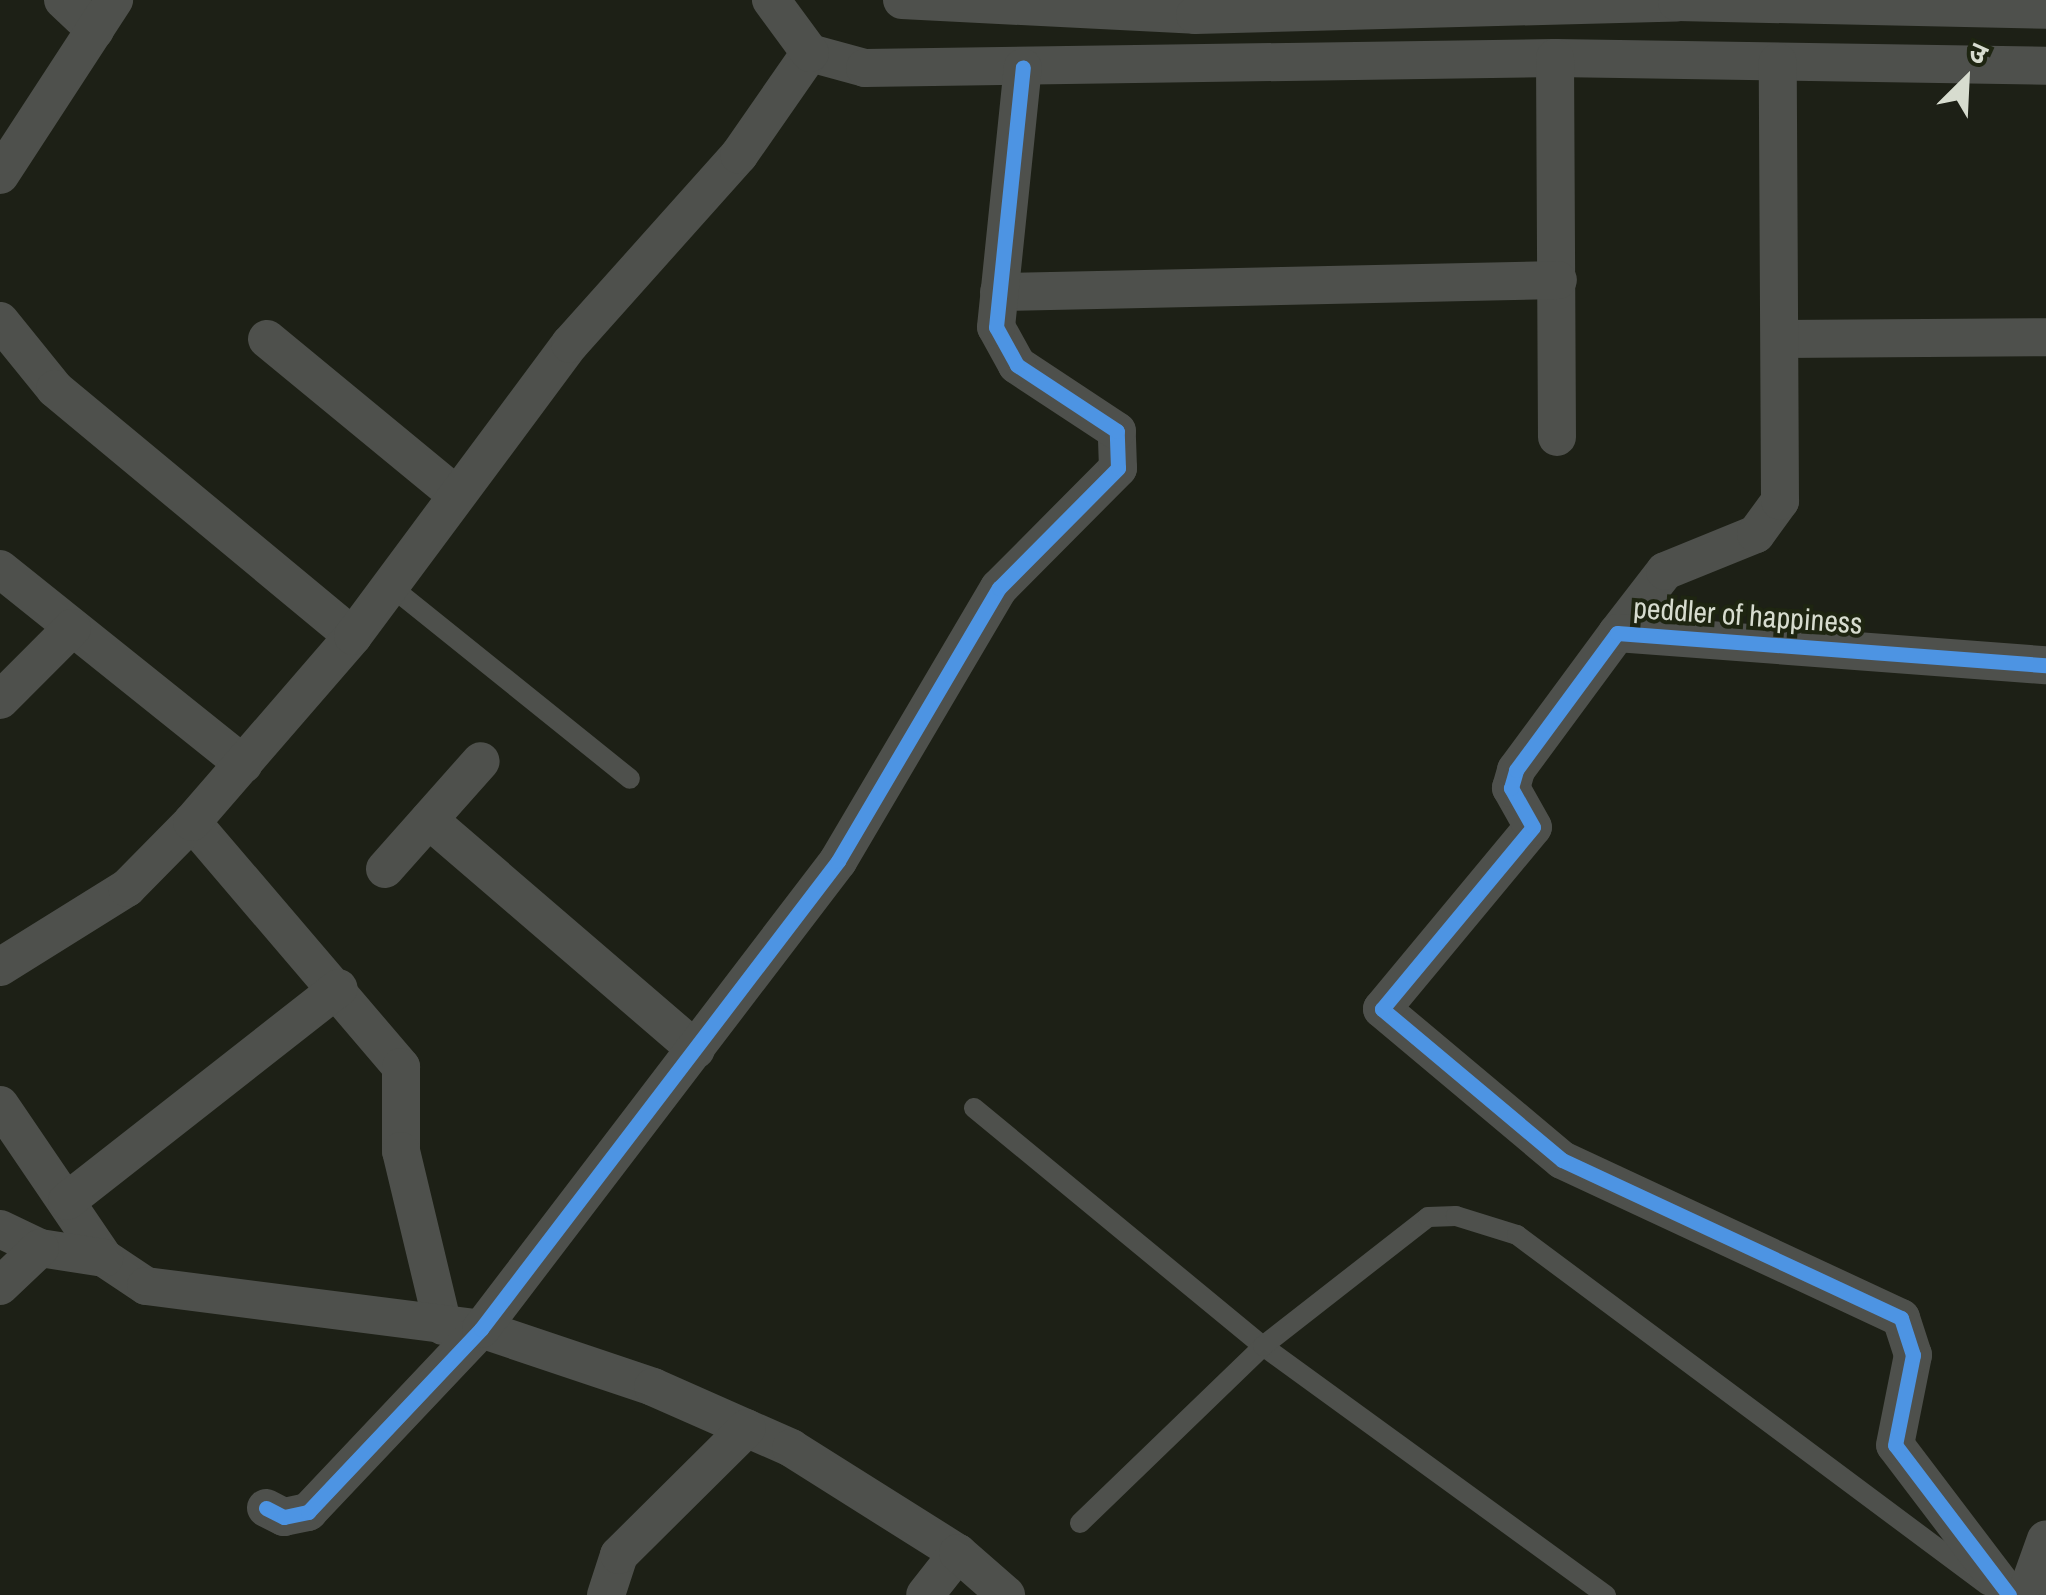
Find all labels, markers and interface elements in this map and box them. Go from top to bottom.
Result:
north arrow [1916,30,2016,130]
text: उ [1963,32,1993,73]
street label: peddler of happiness [1632,589,1864,641]

